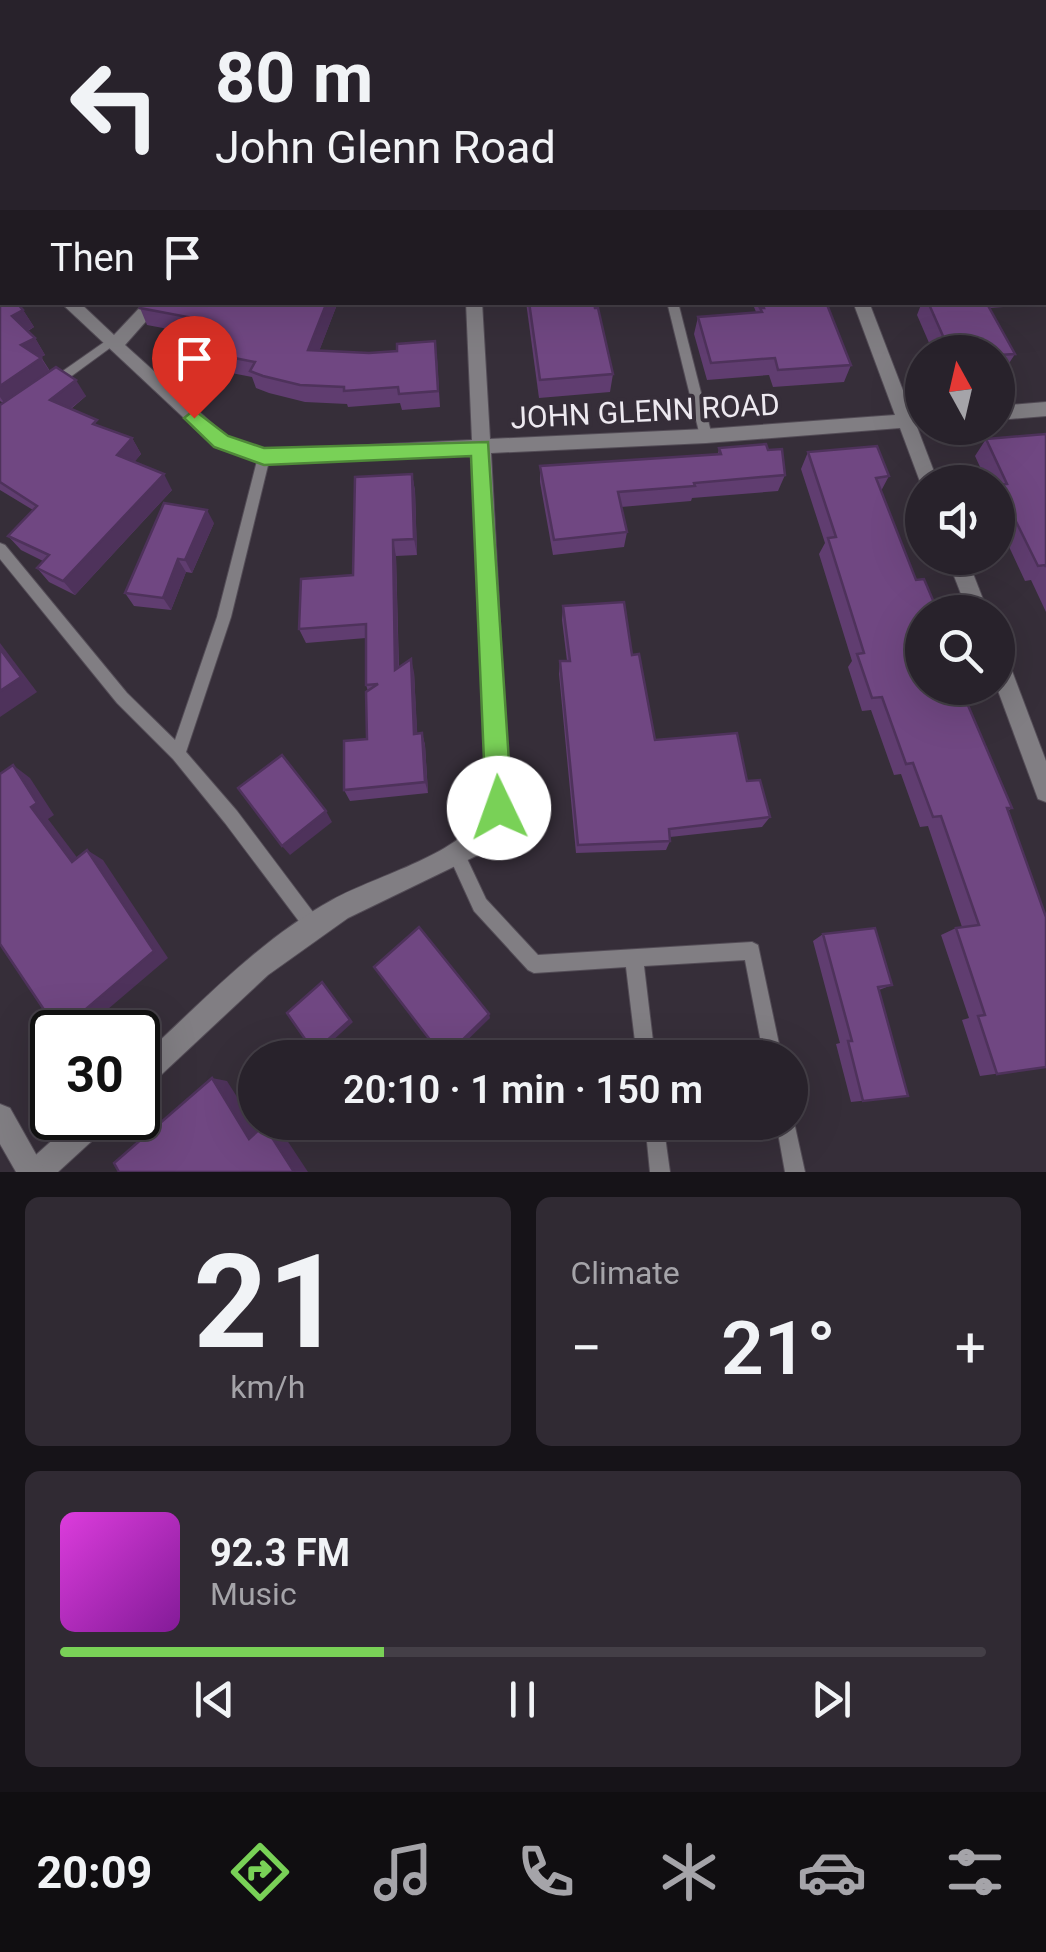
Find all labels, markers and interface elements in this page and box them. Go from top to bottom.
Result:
text: 80 m [215,37,373,119]
icon: left [50,40,180,170]
text: John Glenn Road [215,121,556,174]
icon: arrive [155,230,210,285]
text: Then [50,236,135,280]
pin [152,316,237,419]
icon: arrive [167,331,222,386]
north arrow [905,335,1015,445]
map controls [905,335,1015,705]
street label: JOHN GLENN ROAD [510,386,780,436]
button: sound [905,465,1015,575]
button: search [905,595,1015,705]
position arrow [447,756,551,860]
speed limit sign: 30 [30,1010,160,1140]
text: 20:10 · 1 min · 150 m [343,1068,703,1112]
text: 21 [193,1226,342,1379]
text: Climate [571,1254,680,1292]
text: 21° [721,1304,836,1392]
text: − [571,1316,602,1380]
text: + [955,1316,986,1380]
text: km/h [230,1368,305,1406]
text: 92.3 FM [210,1531,350,1575]
text: Music [210,1575,297,1613]
icon: previous [187,1672,242,1727]
icon: pause [495,1672,550,1727]
icon: next [804,1672,859,1727]
icon: directions [225,1837,295,1907]
icon: music [368,1837,438,1907]
icon: phone [511,1837,581,1907]
icon: climate [654,1837,724,1907]
icon: car [797,1837,867,1907]
icon: filters [940,1837,1010,1907]
text: 20:09 [36,1846,152,1899]

